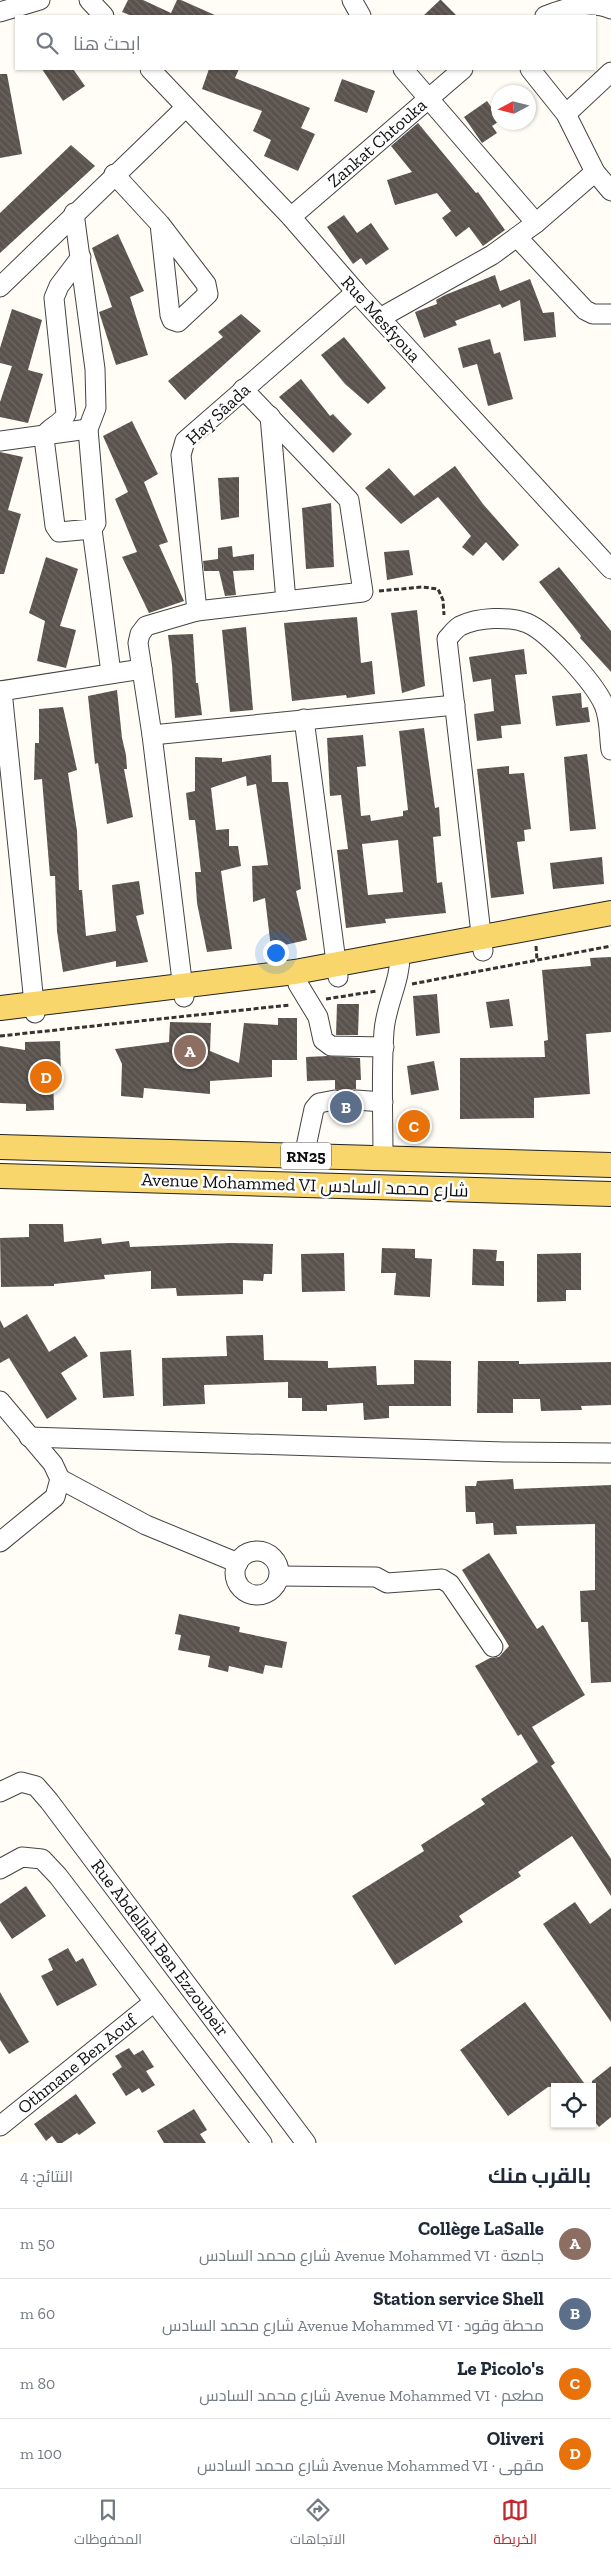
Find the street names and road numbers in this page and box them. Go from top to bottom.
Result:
street label: Zankat Chtouka [323,94,431,192]
street label: Rue Mesfyoua [337,271,426,367]
street label: Hay Sâada [181,378,255,449]
road number: RN25 [281,1142,331,1170]
street label: Avenue Mohammed VI شارع محمد السادس [141,1168,469,1203]
street label: Rue Abdellah Ben Ezzoubeir [86,1855,234,2041]
street label: Othmane Ben Aouf [13,2009,142,2119]

